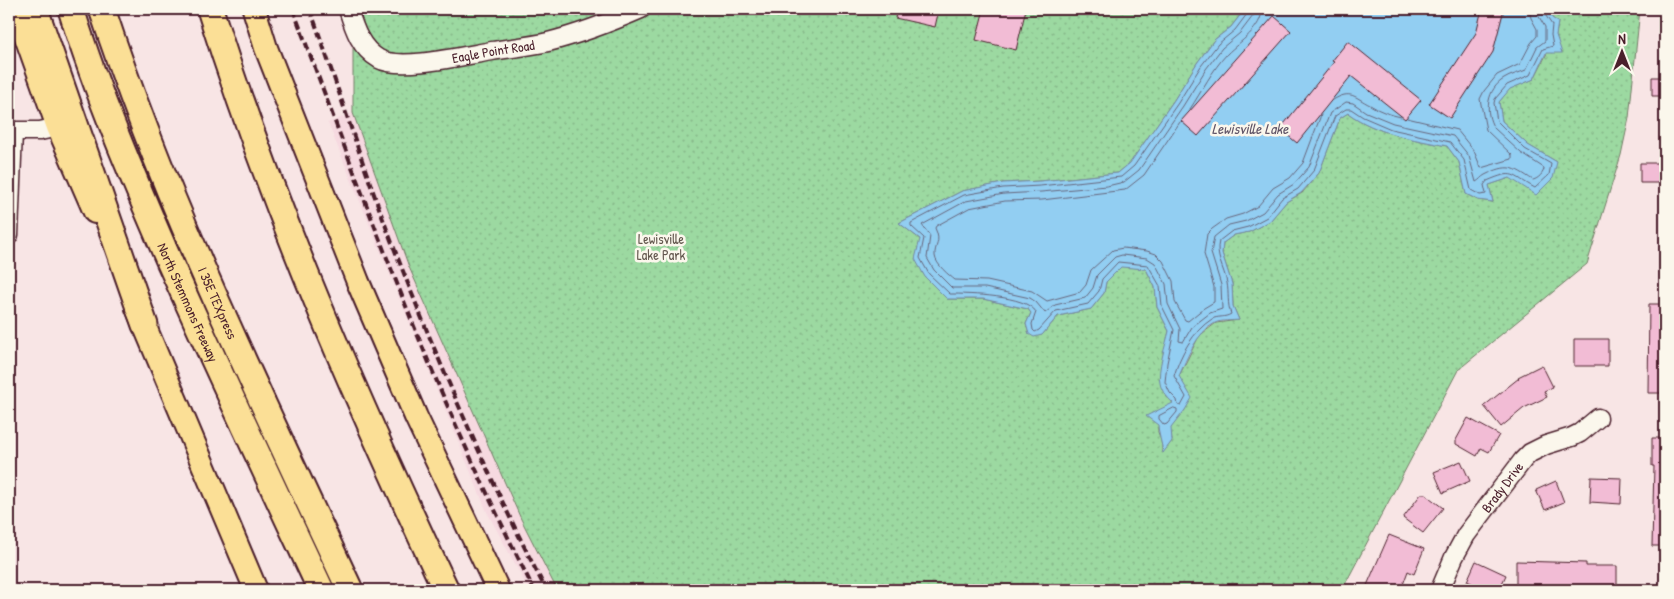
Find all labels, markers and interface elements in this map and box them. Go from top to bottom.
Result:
north arrow [1596,28,1646,78]
text: N [1618,29,1626,48]
street label: Eagle Point Road [450,35,536,67]
water label: Lewisville Lake [1212,118,1289,139]
park label: Lewisville Lake Park [637,229,686,264]
street label: North Stemmons Freeway [153,240,224,365]
street label: I 35E TEXpress [194,264,242,342]
street label: Brady Drive [1477,457,1528,516]

